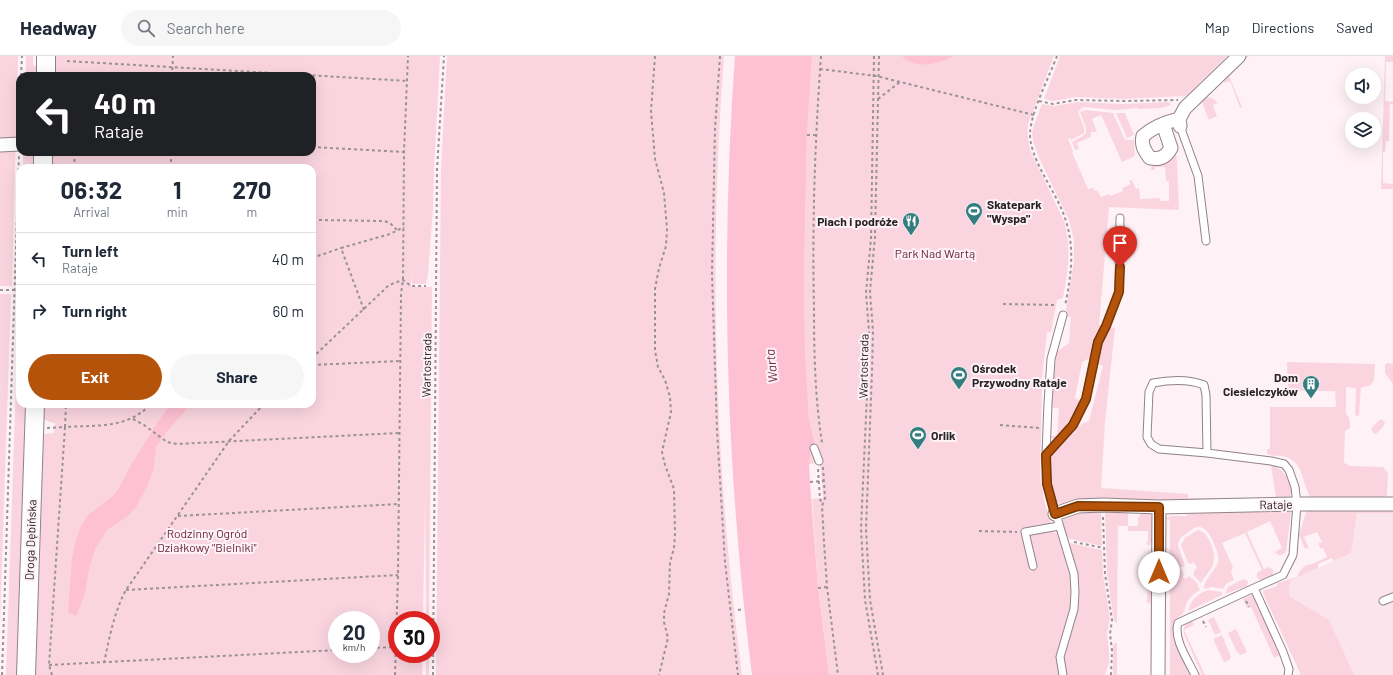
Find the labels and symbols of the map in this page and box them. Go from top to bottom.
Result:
place label: Skatepark "Wyspa" [987,197,1042,225]
sports icon: Skatepark "Wyspa" [964,201,984,226]
restaurant icon: Piach i podróże [901,211,921,236]
place label: Piach i podróże [817,214,898,228]
pin [1103,226,1137,267]
park label: Park Nad Wartą [895,246,975,260]
street label: Wartostrada [418,333,434,397]
street label: Wartostrada [855,334,871,398]
water label: Warta [761,348,781,384]
place label: Ośrodek Przywodny Rataje [972,361,1067,389]
sports icon: Ośrodek Przywodny Rataje [949,365,969,390]
place label: Dom Ciesielczyków [1223,370,1299,398]
building icon: Dom Ciesielczyków [1301,374,1321,399]
sports icon: Orlik [908,425,928,450]
place label: Orlik [931,428,956,442]
street label: Rataje [1259,497,1293,511]
street label: Droga Dębińska [22,499,38,581]
park label: Rodzinny Ogród Działkowy "Bielniki" [157,526,257,554]
position arrow [1138,551,1180,593]
speed limit sign: 30 [388,611,440,663]

